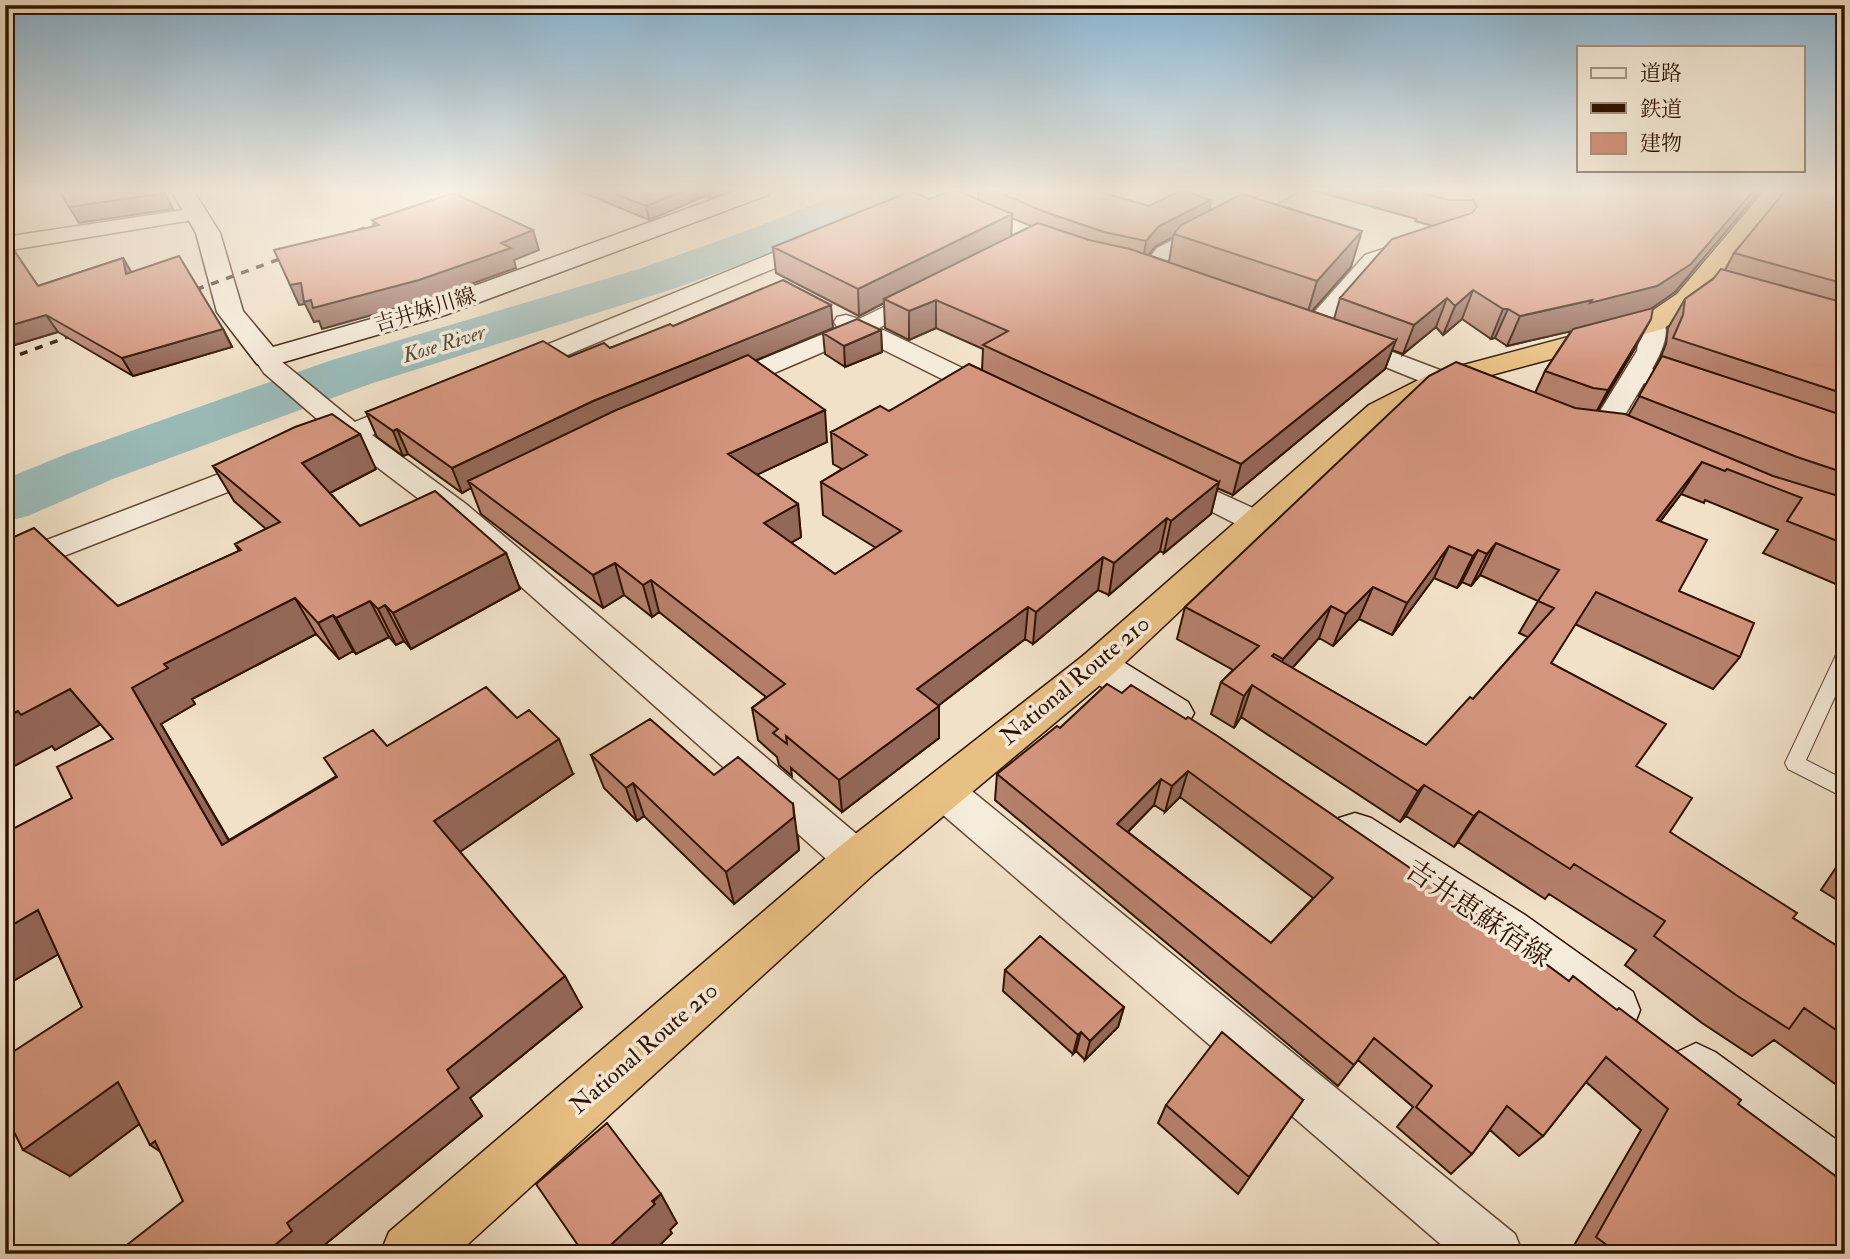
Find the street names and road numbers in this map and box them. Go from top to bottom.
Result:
street label: 吉井妹川線 [371,282,479,338]
street label: National Route 210 [994,608,1156,752]
street label: 吉井恵蘇宿線 [1399,853,1557,975]
street label: National Route 210 [563,975,725,1121]

